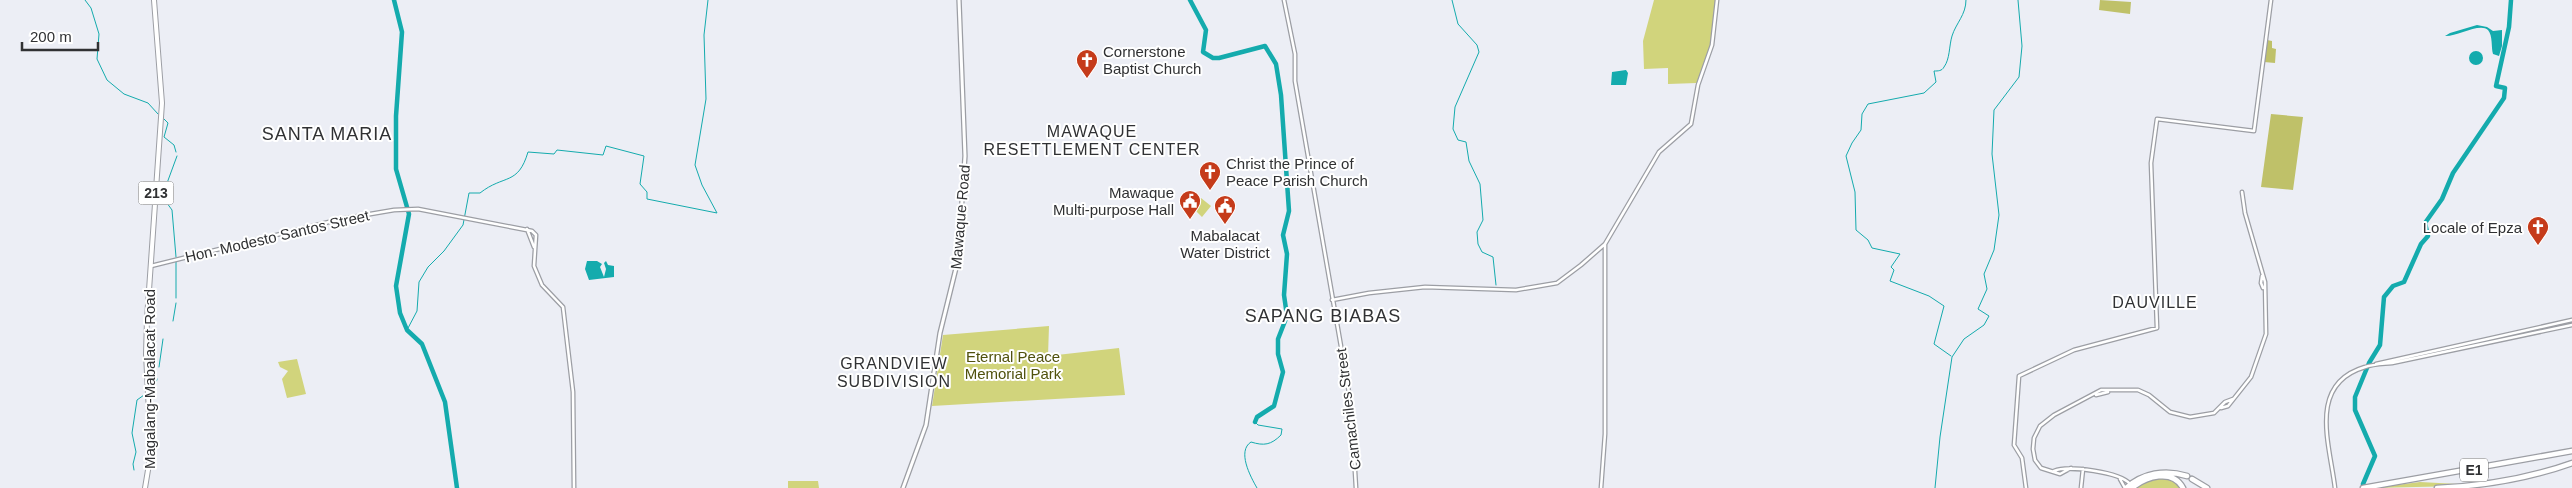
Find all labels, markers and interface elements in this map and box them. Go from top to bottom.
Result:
scale bar [22,20,99,52]
text: 200 m [30,28,72,45]
place label: Cornerstone Baptist Church [1103,43,1201,77]
church icon: Cornerstone Baptist Church [1075,48,1099,79]
district label: MAWAQUE RESETTLEMENT CENTER [984,123,1200,158]
district label: SANTA MARIA [262,124,392,144]
place label: Christ the Prince of Peace Parish Church [1226,155,1368,189]
church icon: Christ the Prince of Peace Parish Church [1198,160,1222,191]
street label: Mawaque Road [947,164,973,270]
road number: 213 [138,182,174,204]
place label: Mawaque Multi-purpose Hall [1053,184,1174,218]
public building icon: Mawaque Multi-purpose Hall [1178,189,1202,220]
public building icon: Mabalacat Water District [1213,194,1237,225]
street label: Hon. Modesto Santos Street [183,206,372,265]
church icon: Locale of Epza [2526,215,2550,246]
place label: Locale of Epza [2423,219,2523,236]
place label: Mabalacat Water District [1180,227,1271,261]
street label: Magalang-Mabalacat Road [141,289,158,469]
district label: DAUVILLE [2112,294,2198,311]
district label: SAPANG BIABAS [1245,306,1401,326]
street label: Camachiles Street [1332,346,1364,471]
park label: Eternal Peace Memorial Park [965,348,1062,382]
district label: GRANDVIEW SUBDIVISION [837,355,951,390]
road number: E1 [2460,458,2488,482]

